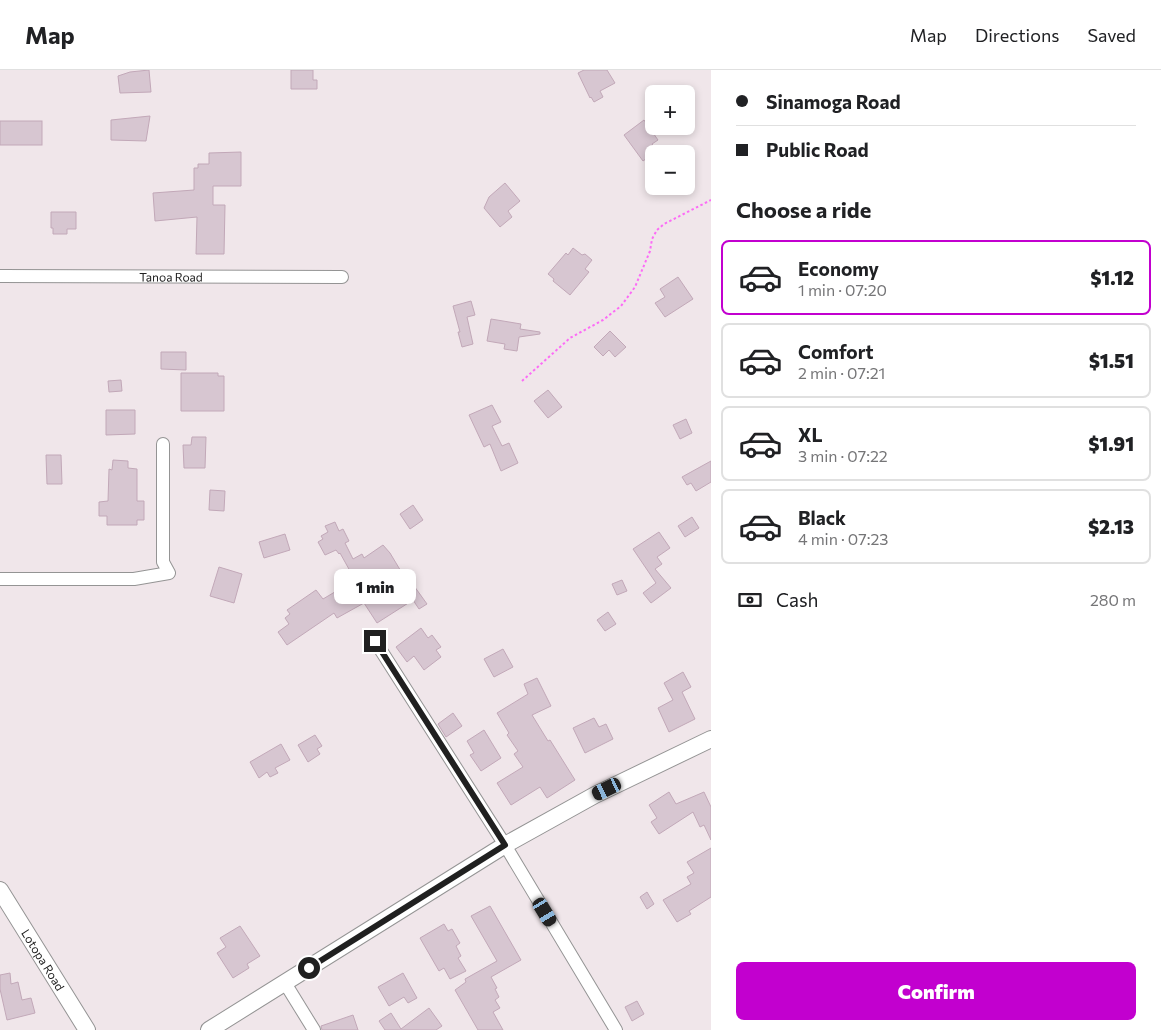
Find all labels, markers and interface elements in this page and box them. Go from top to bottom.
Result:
text: Map [25,20,75,49]
text: Map [910,24,947,46]
text: Directions [975,24,1059,46]
text: Saved [1087,24,1136,46]
map controls [645,85,695,195]
button: + [645,85,695,135]
text: Sinamoga Road [766,90,901,113]
text: Public Road [766,138,869,161]
button: − [645,145,695,195]
text: Choose a ride [736,196,871,223]
icon: car [738,255,783,300]
text: Economy [798,257,879,280]
text: $1.12 [1090,266,1134,289]
street label: Tanoa Road [139,269,203,284]
text: 1 min · 07:20 [798,280,887,299]
icon: car [738,338,783,383]
text: Comfort [798,340,874,363]
text: $1.51 [1089,349,1134,372]
text: 2 min · 07:21 [798,363,885,382]
icon: car [738,421,783,466]
text: XL [798,423,823,446]
text: $1.91 [1088,432,1134,455]
text: 3 min · 07:22 [798,446,888,465]
icon: car [738,504,783,549]
text: Black [798,506,846,529]
text: $2.13 [1088,515,1134,538]
text: 4 min · 07:23 [798,529,888,548]
callout: 1 min [334,568,416,604]
text: 1 min [356,577,394,596]
icon: cash [736,586,764,614]
text: Cash [776,588,818,611]
text: 280 m [1090,590,1136,609]
route end [364,630,386,652]
car [590,776,623,802]
car [530,895,559,929]
street label: Lotopa Road [19,926,68,993]
route start [298,957,320,979]
button: Confirm [736,962,1136,1020]

